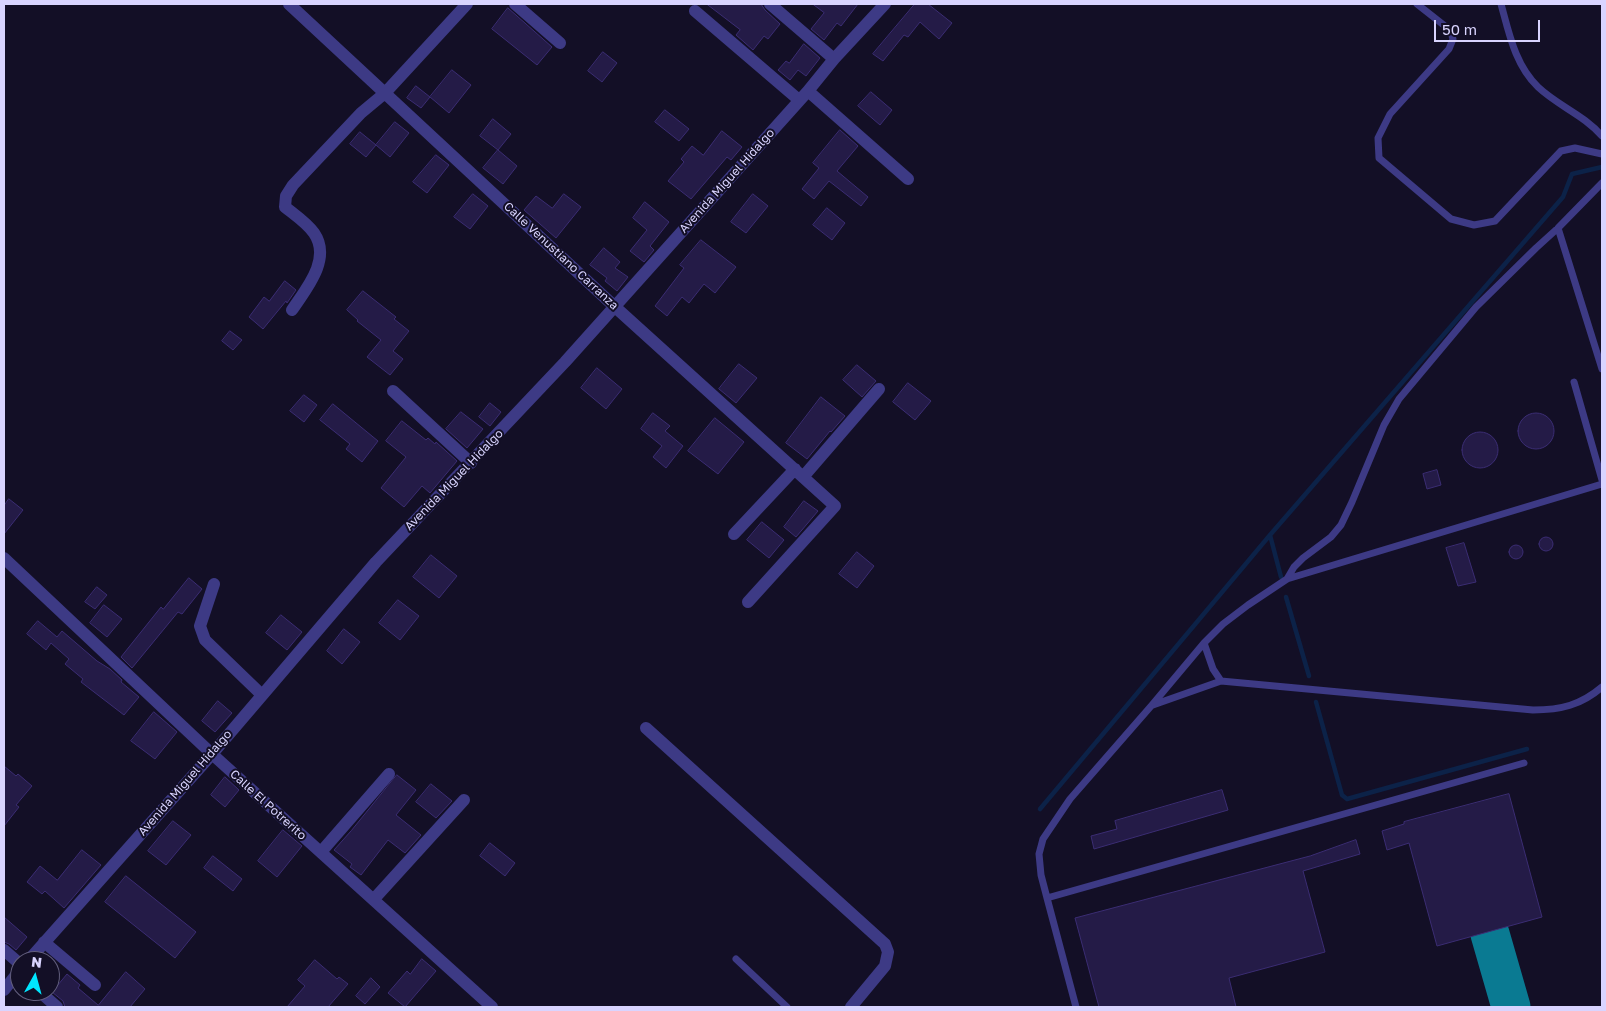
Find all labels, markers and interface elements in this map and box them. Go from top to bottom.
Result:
scale bar [1436,10,1542,42]
text: 50 m [1442,20,1477,38]
street label: Avenida Miguel Hidalgo [676,126,778,236]
street label: Calle Venustiano Carranza [501,199,621,313]
street label: Avenida Miguel Hidalgo [402,426,506,534]
street label: Avenida Miguel Hidalgo [135,727,235,839]
street label: Calle El Potrerito [227,767,309,843]
north arrow [10,951,60,1001]
text: N [30,953,43,971]

